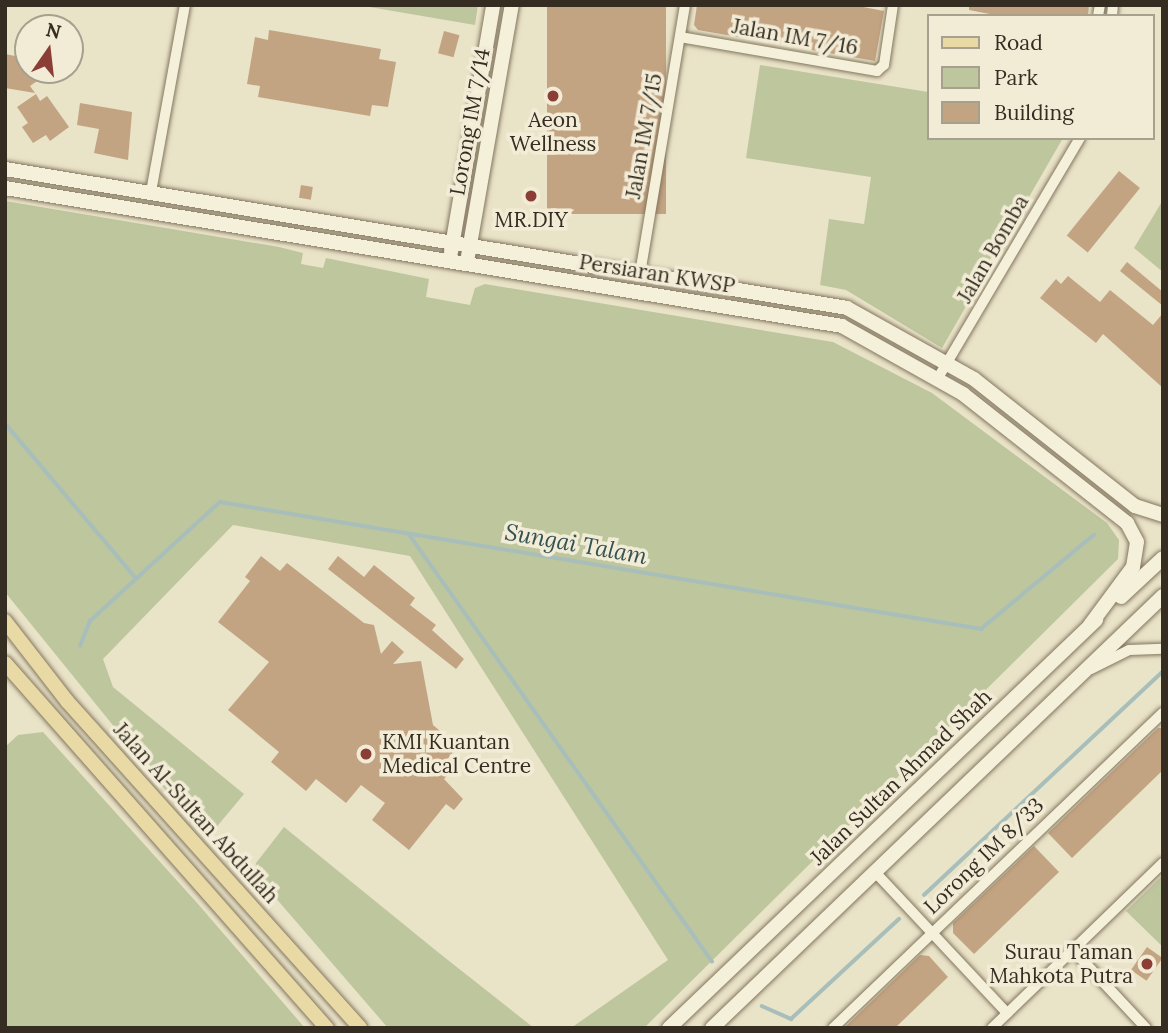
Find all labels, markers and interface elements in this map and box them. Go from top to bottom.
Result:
north arrow [14,14,84,84]
street label: Jalan IM 7/16 [730,14,860,60]
legend [926,14,1154,140]
text: N [44,17,64,44]
text: Road [994,29,1043,56]
street label: Lorong IM 7/14 [445,46,495,198]
text: Park [994,64,1038,91]
street label: Jalan IM 7/15 [621,71,667,201]
marker: Aeon Wellness [545,88,561,104]
text: Building [994,99,1074,126]
place label: Aeon Wellness [510,107,596,157]
marker: MR.DIY [523,188,539,204]
street label: Jalan Bomba [952,191,1034,307]
place label: MR.DIY [494,207,568,233]
street label: Persiaran KWSP [577,249,737,299]
water label: Sungai Talam [503,518,649,570]
street label: Jalan Sultan Ahmad Shah [805,684,997,870]
street label: Jalan Al-Sultan Abdullah [108,717,284,909]
place label: KMI Kuantan Medical Centre [382,729,531,779]
marker: KMI Kuantan Medical Centre [356,744,376,764]
street label: Lorong IM 8/33 [919,793,1049,919]
place label: Surau Taman Mahkota Putra [989,939,1133,989]
marker: Surau Taman Mahkota Putra [1139,956,1155,972]

